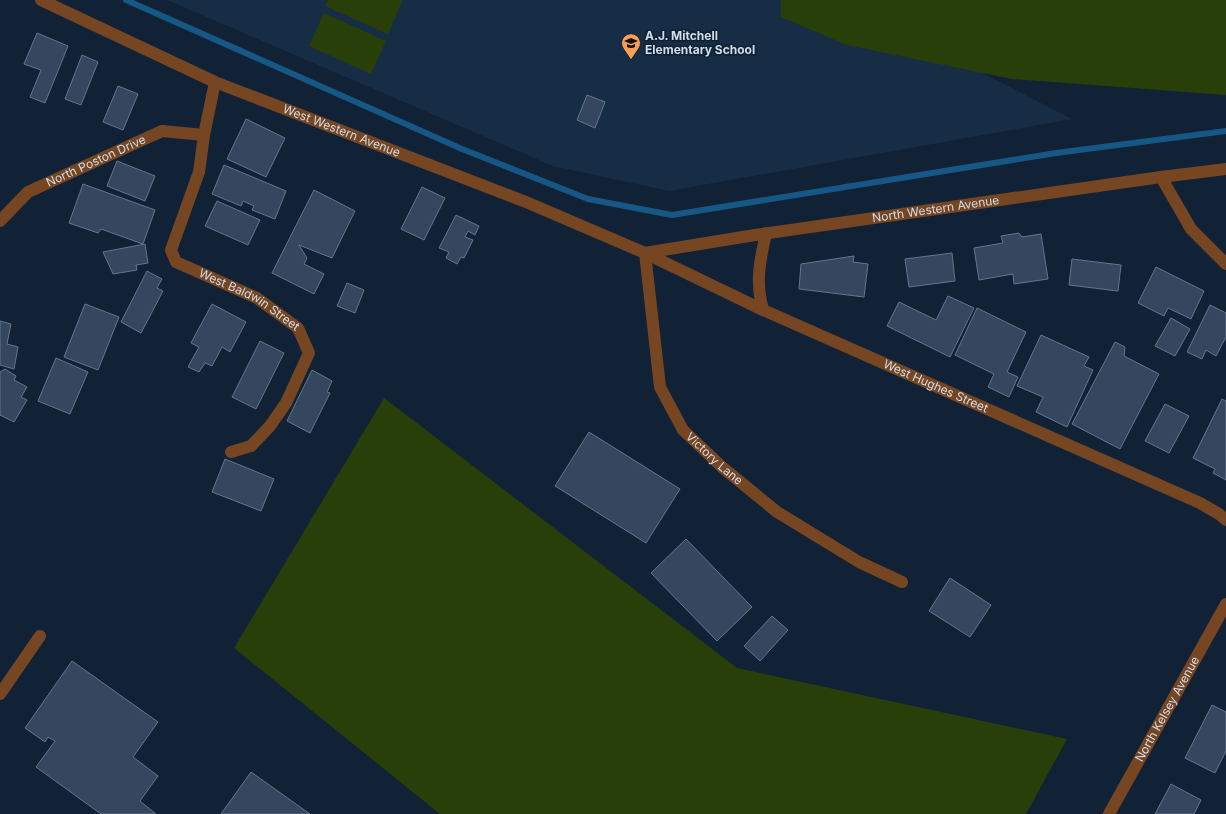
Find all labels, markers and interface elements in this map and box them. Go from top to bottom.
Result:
place label: A.J. Mitchell Elementary School [645,28,755,57]
school or university icon: A.J. Mitchell Elementary School [620,32,642,60]
street label: West Western Avenue [281,101,403,160]
street label: North Poston Drive [44,131,148,190]
street label: North Western Avenue [871,192,1000,225]
street label: West Baldwin Street [197,265,303,334]
street label: West Hughes Street [881,356,991,416]
street label: Victory Lane [683,429,746,488]
street label: North Kelsey Avenue [1132,654,1202,764]

